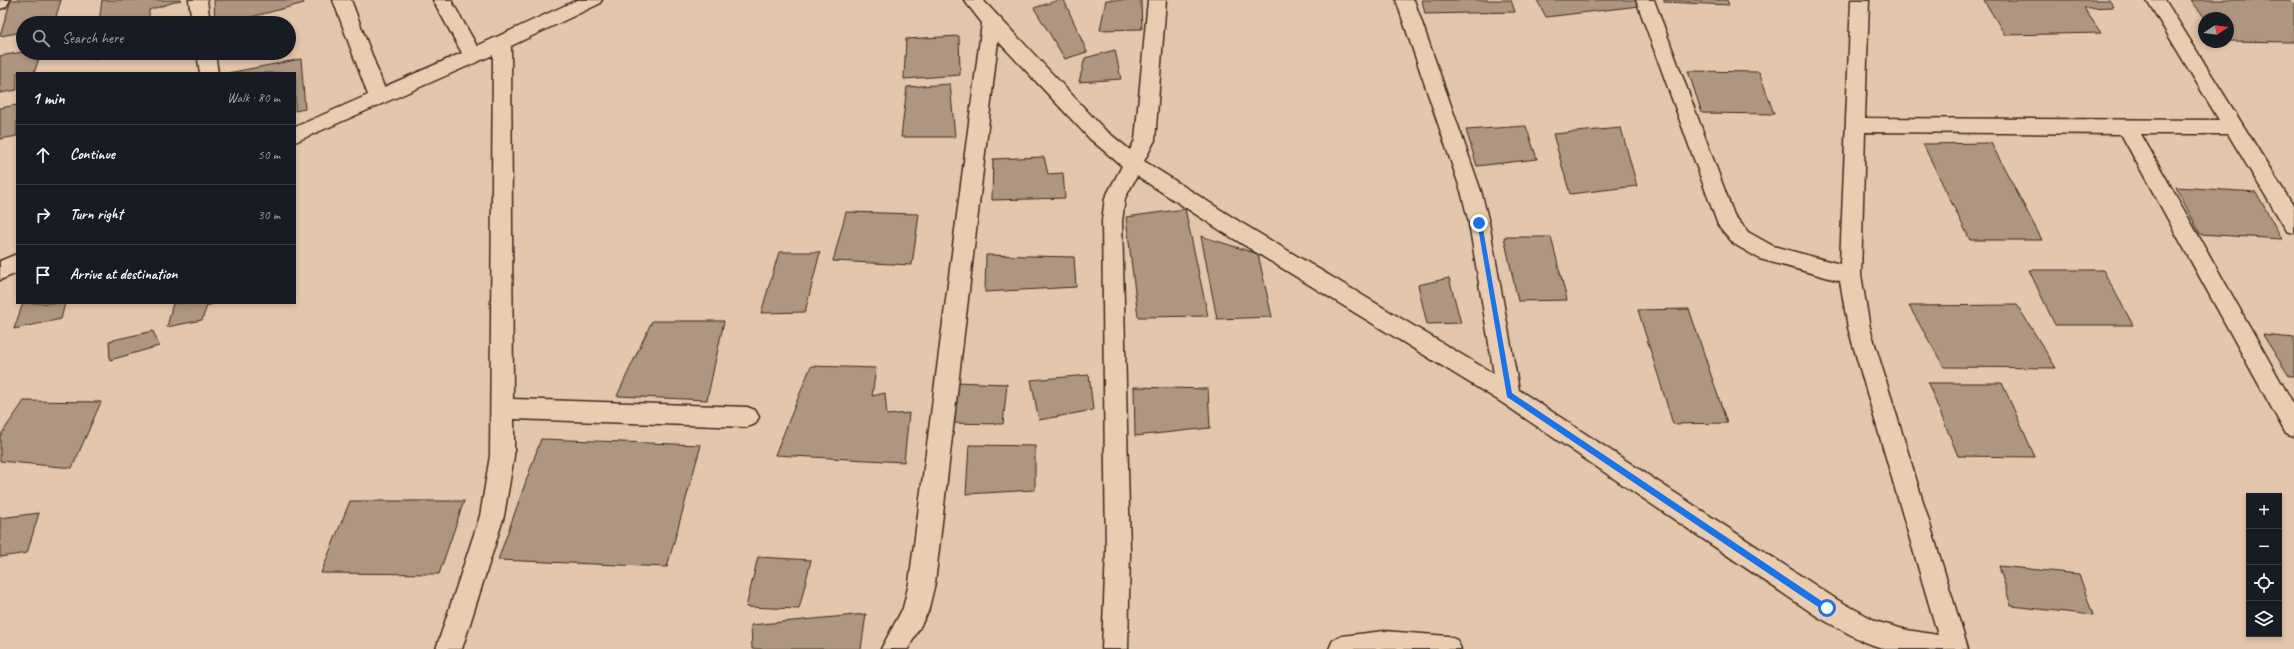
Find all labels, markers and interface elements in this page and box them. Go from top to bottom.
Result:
north arrow [2198,12,2234,48]
search box [16,16,296,60]
icon: search [30,27,52,49]
text: Search here [62,29,123,48]
text: 1 min [32,88,65,109]
text: Walk · 80 m [227,90,280,106]
icon: ahead [32,144,54,166]
text: Continue [70,145,115,164]
text: 50 m [258,147,280,163]
icon: right [32,204,54,226]
text: Turn right [70,205,123,224]
text: 30 m [258,207,280,223]
route end [1470,214,1488,232]
icon: arrive [32,264,54,286]
text: Arrive at destination [70,265,177,284]
map controls [2246,493,2282,637]
button: + [2246,493,2282,529]
button: − [2246,529,2282,565]
button: locate [2246,565,2282,601]
route start [1818,599,1836,617]
button: layers [2246,601,2282,637]

